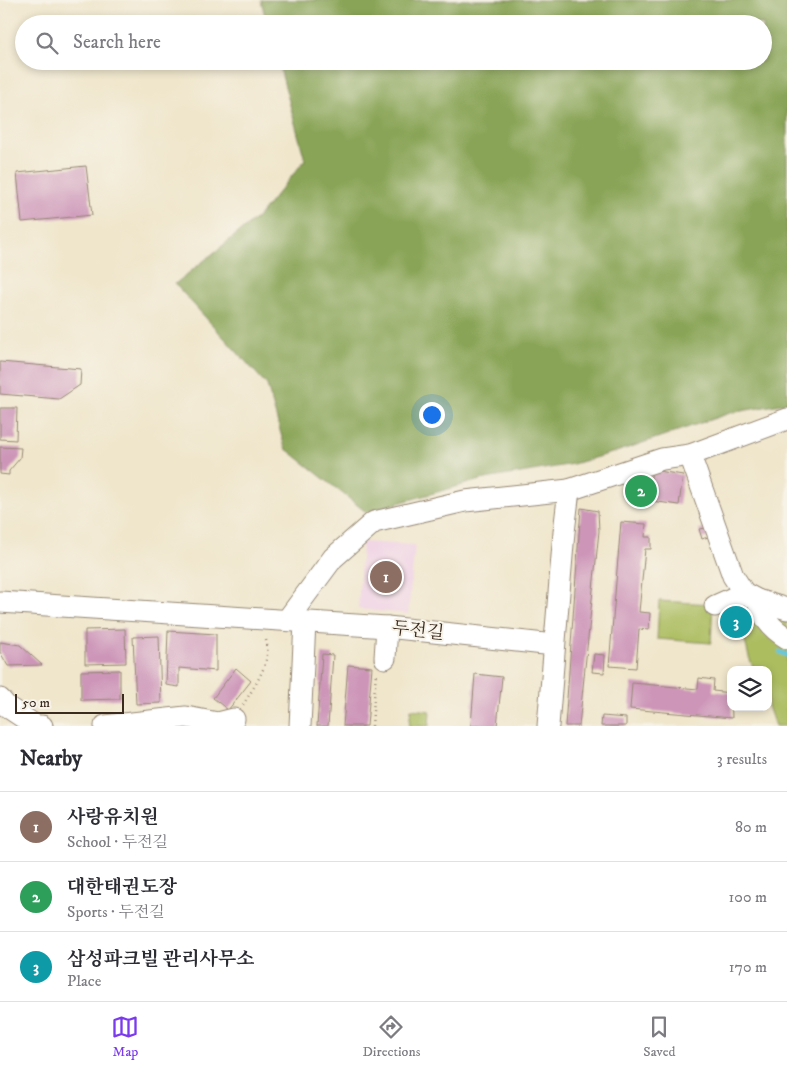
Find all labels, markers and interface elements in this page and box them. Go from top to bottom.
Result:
search box [15,15,772,70]
icon: search [33,29,61,57]
text: Search here [73,31,161,54]
your location [419,402,445,428]
pin: 2 [625,472,657,510]
pin: 1 [370,558,402,596]
pin: 3 [720,603,752,641]
street label: 두전길 [391,617,445,645]
map controls [727,666,772,711]
button: layers [727,666,772,711]
scale bar [15,691,124,714]
text: 50 m [22,694,50,712]
text: Nearby [20,746,82,772]
text: 3 results [717,749,767,769]
text: 사랑유치원 [67,806,159,829]
text: 1 [33,817,39,837]
text: 80 m [735,817,767,837]
text: School · 두전길 [67,832,168,852]
text: 대한태권도장 [67,876,177,899]
text: 2 [32,887,40,907]
text: 100 m [729,887,767,907]
text: Sports · 두전길 [67,902,165,922]
text: 삼성파크빌 관리사무소 [67,948,255,971]
text: 3 [33,957,39,977]
text: 170 m [729,957,767,977]
text: Place [67,971,101,991]
tab: Map [111,1013,139,1061]
tab: Directions [362,1013,420,1061]
tab: Saved [643,1013,676,1061]

